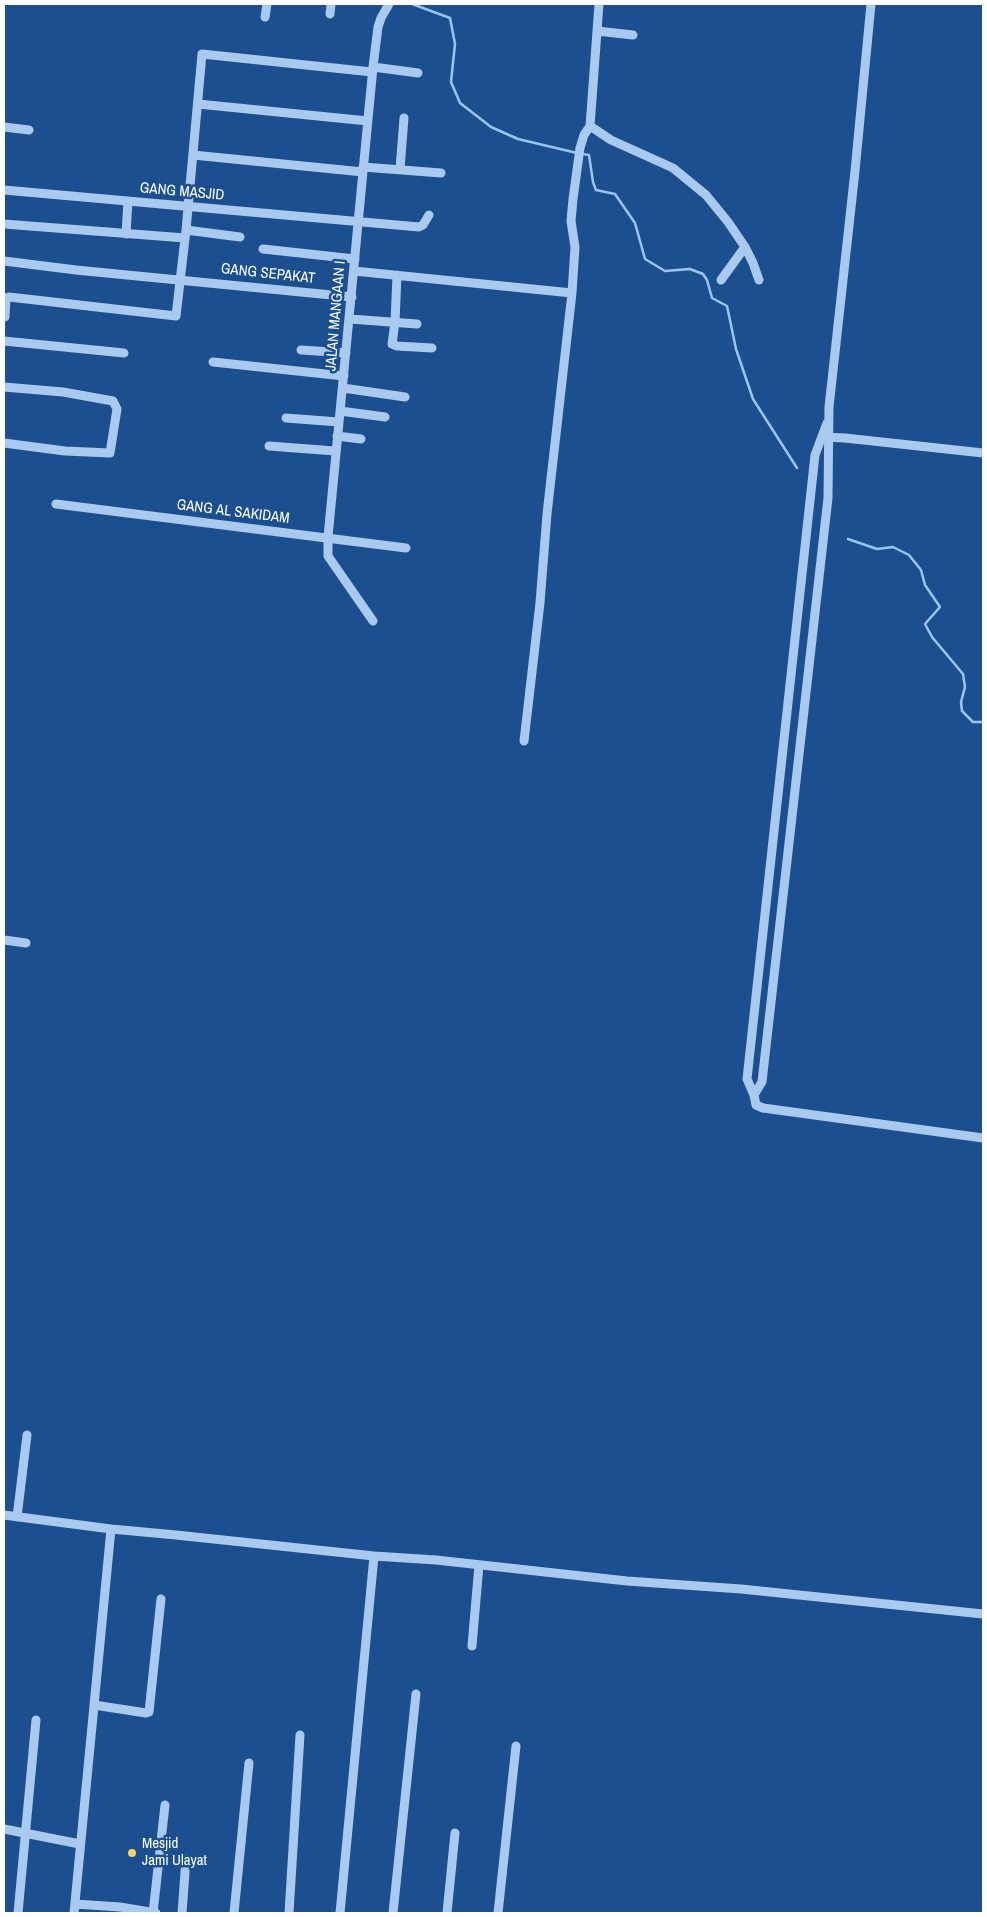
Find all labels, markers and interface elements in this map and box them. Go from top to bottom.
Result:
street label: GANG MASJID [139,179,225,205]
street label: GANG SEPAKAT [220,260,316,288]
street label: JALAN MANGAAN I [322,260,350,372]
street label: GANG AL SAKIDAM [176,496,290,528]
place label: Mesjid Jami Ulayat [142,1835,207,1870]
marker: Mesjid Jami Ulayat [126,1847,138,1859]

